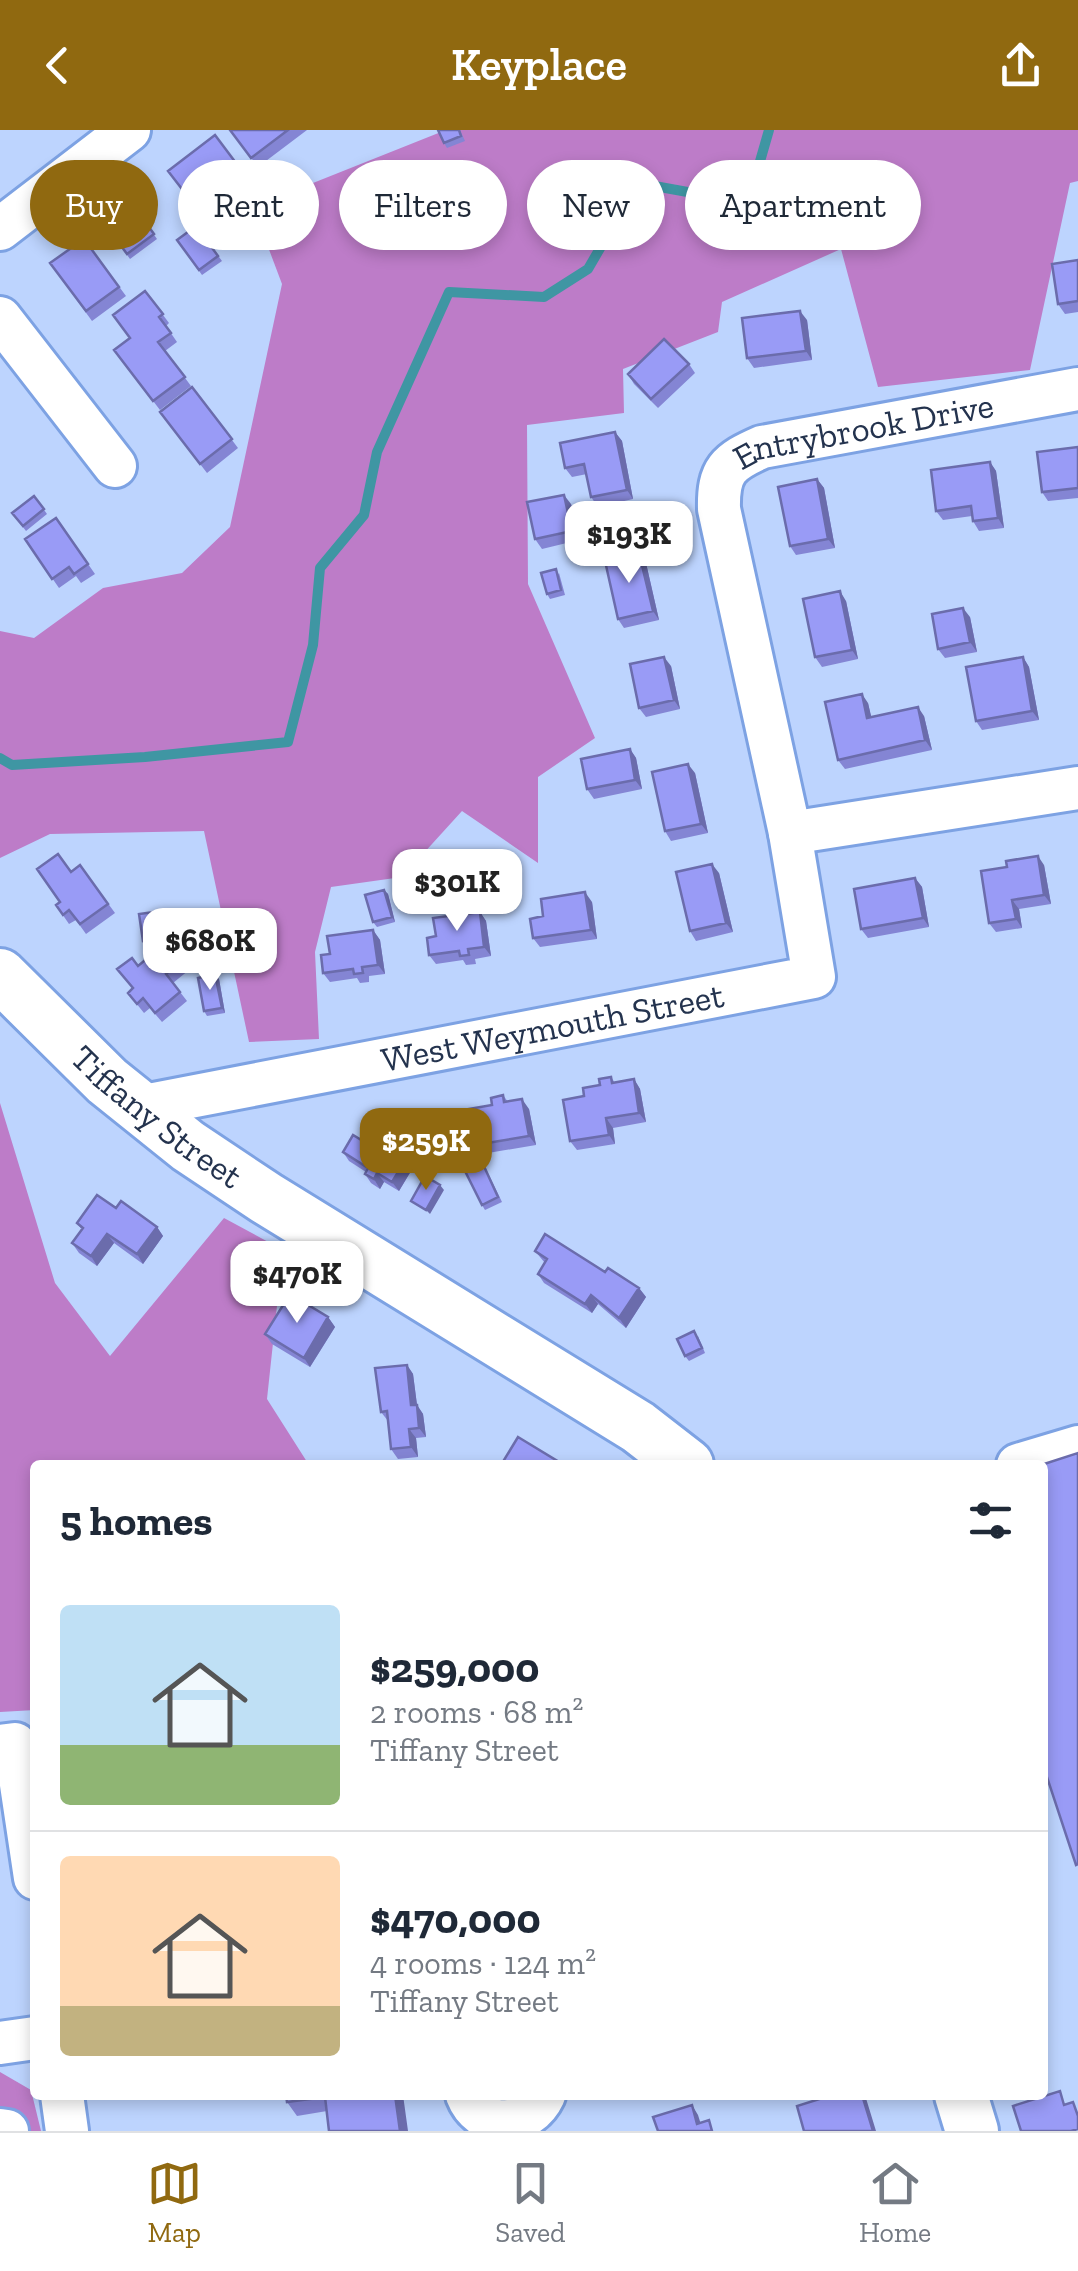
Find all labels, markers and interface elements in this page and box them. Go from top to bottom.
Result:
icon: back [30,38,85,93]
text: Keyplace [451,38,627,92]
icon: share [993,38,1048,93]
chip: Buy [30,160,158,250]
chip: Rent [178,160,319,250]
chip: Filters [339,160,507,250]
chip: New [527,160,665,250]
chip: Apartment [685,160,921,250]
street label: Entrybrook Drive [726,384,997,479]
pin: $193K [559,501,699,586]
text: $193K [587,514,671,552]
pin: $301K [387,849,527,934]
text: $301K [414,862,500,900]
pin: $680K [140,908,280,993]
text: $680K [165,921,255,959]
street label: West Weymouth Street [378,974,727,1081]
street label: Tiffany Street [62,1037,250,1197]
pin: $259K [356,1108,496,1193]
text: $259K [382,1121,470,1159]
pin: $470K [227,1241,367,1326]
text: $470K [252,1254,342,1292]
icon: filters [963,1493,1018,1548]
text: 5 homes [60,1495,213,1546]
text: $259,000 [370,1642,539,1693]
icon: home [140,1645,260,1765]
text: 2 rooms · 68 m² [370,1693,583,1731]
text: Tiffany Street [370,1731,559,1769]
text: $470,000 [370,1893,541,1944]
icon: home [140,1896,260,2016]
text: 4 rooms · 124 m² [370,1944,596,1982]
text: Tiffany Street [370,1982,559,2020]
tab: Map [147,2156,202,2249]
tab: Saved [495,2156,565,2249]
tab: Home [859,2156,931,2249]

